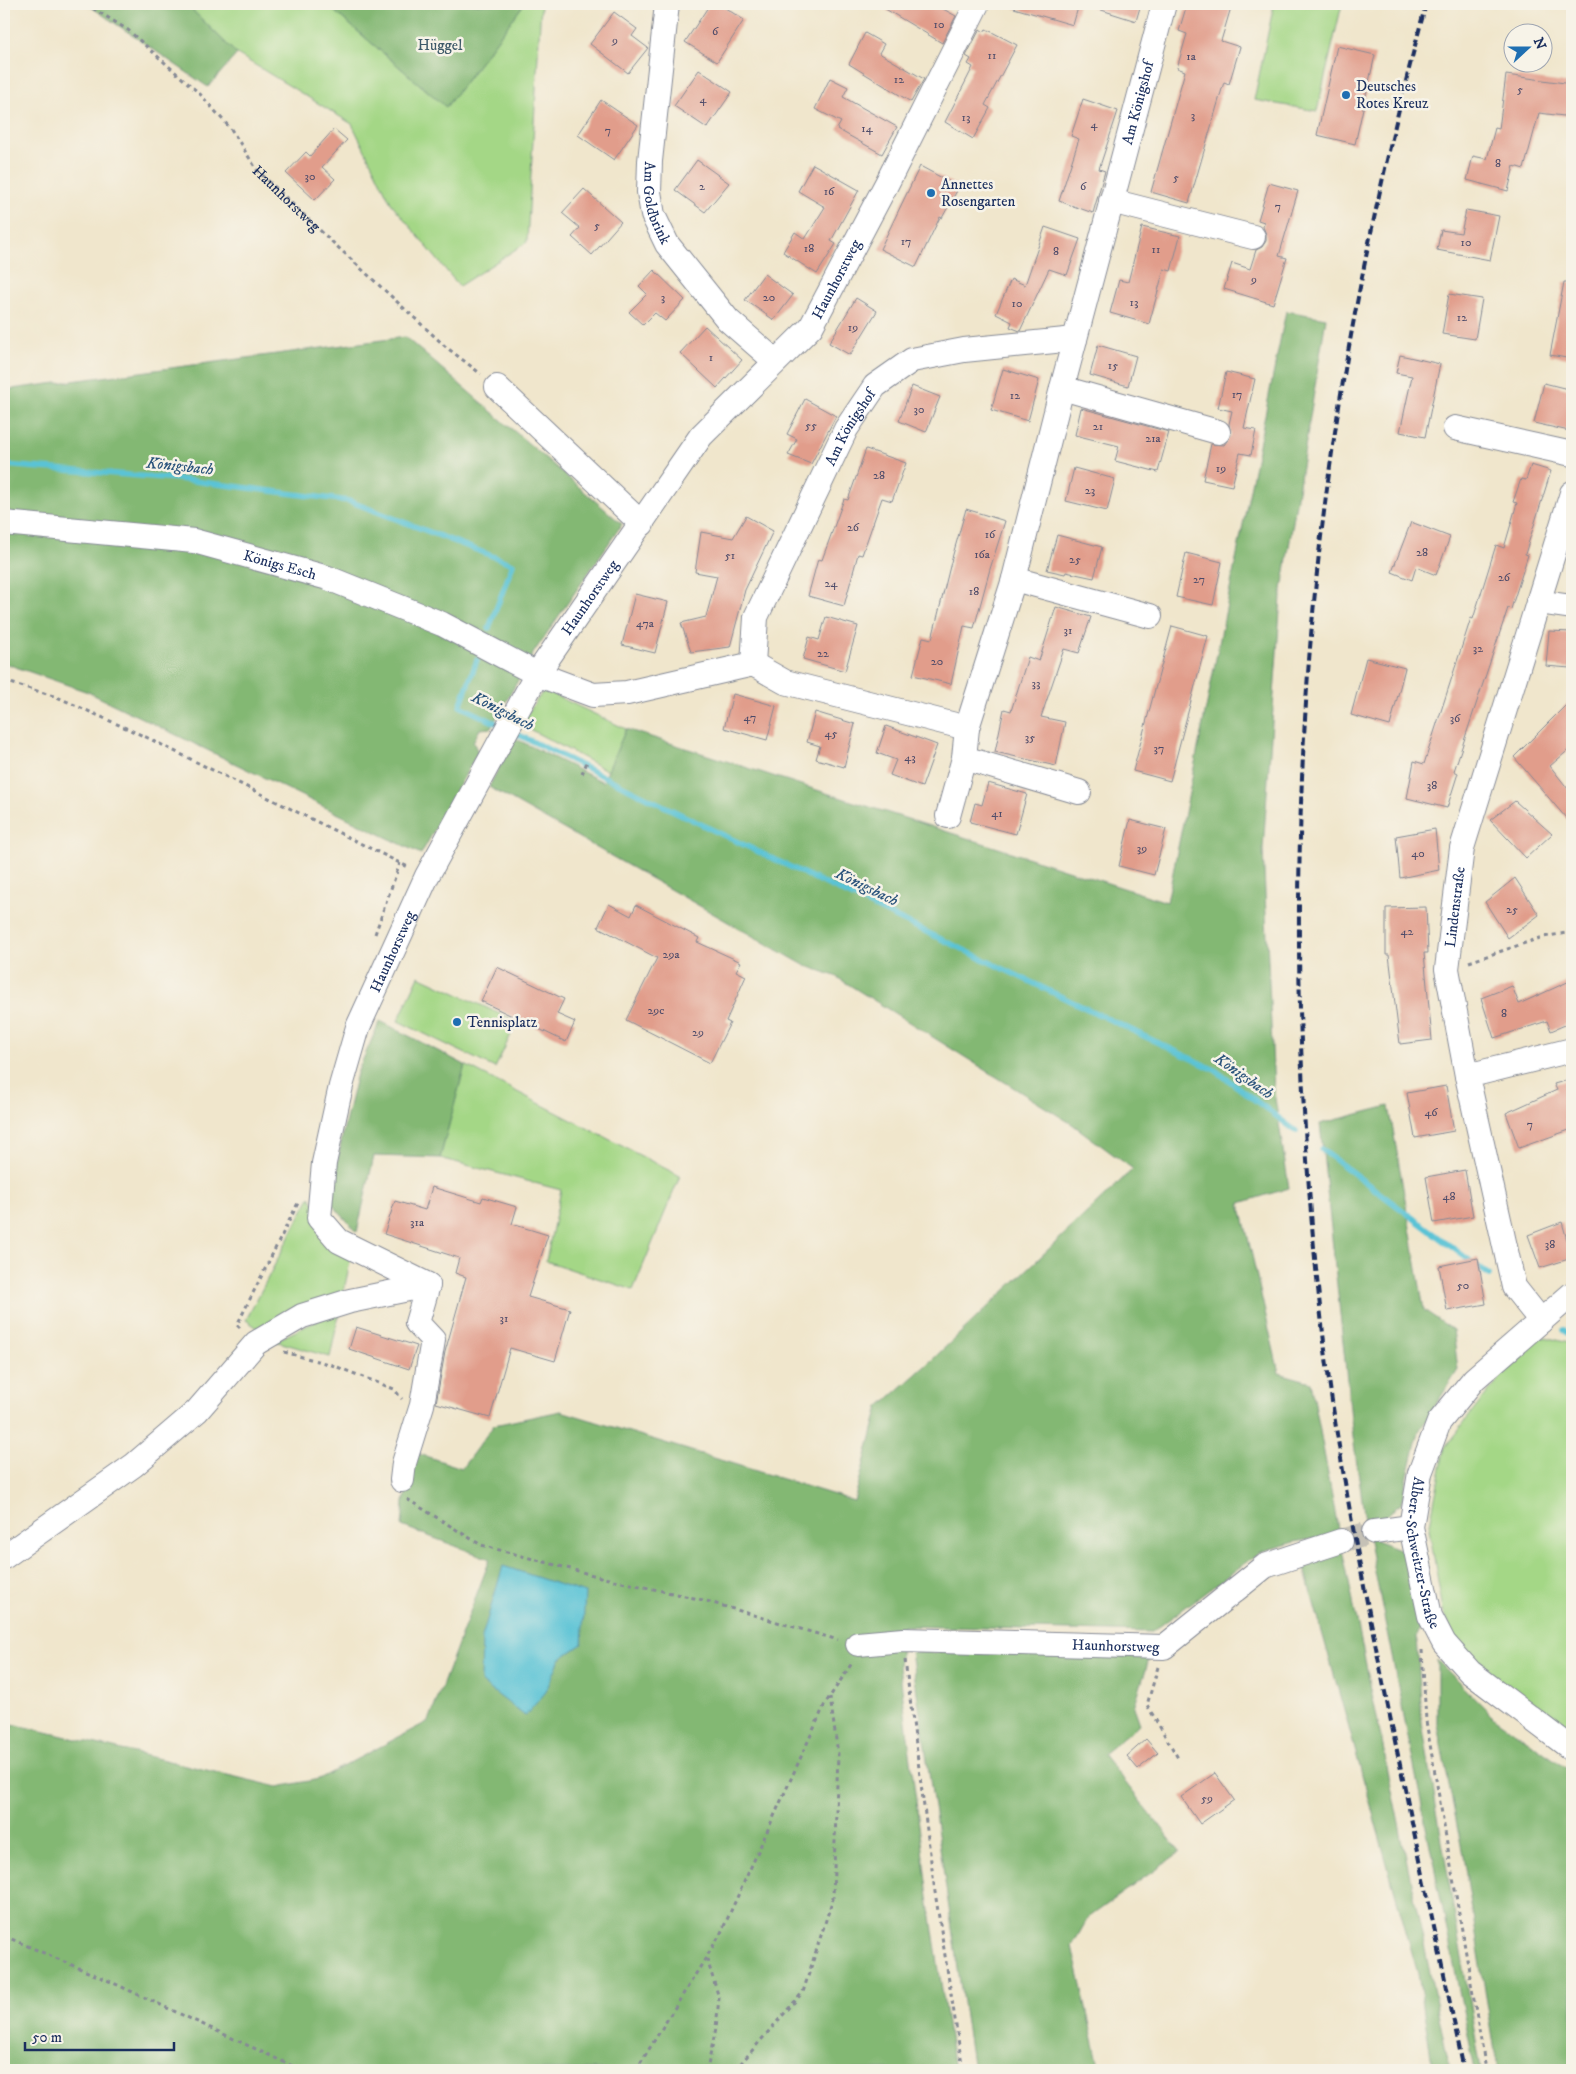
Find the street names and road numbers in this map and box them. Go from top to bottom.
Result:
street label: Am Königshof [1118,57,1158,147]
street label: Haunhorstweg [248,161,325,236]
street label: Am Goldbrink [639,161,675,248]
street label: Haunhorstweg [807,235,865,322]
street label: Am Königshof [820,383,881,469]
street label: Königs Esch [241,546,319,584]
street label: Haunhorstweg [557,555,623,639]
street label: Lindenstraße [1440,865,1469,948]
street label: Haunhorstweg [366,907,420,995]
street label: Albert-Schweitzer-Straße [1401,1475,1444,1632]
street label: Haunhorstweg [1072,1635,1161,1656]

